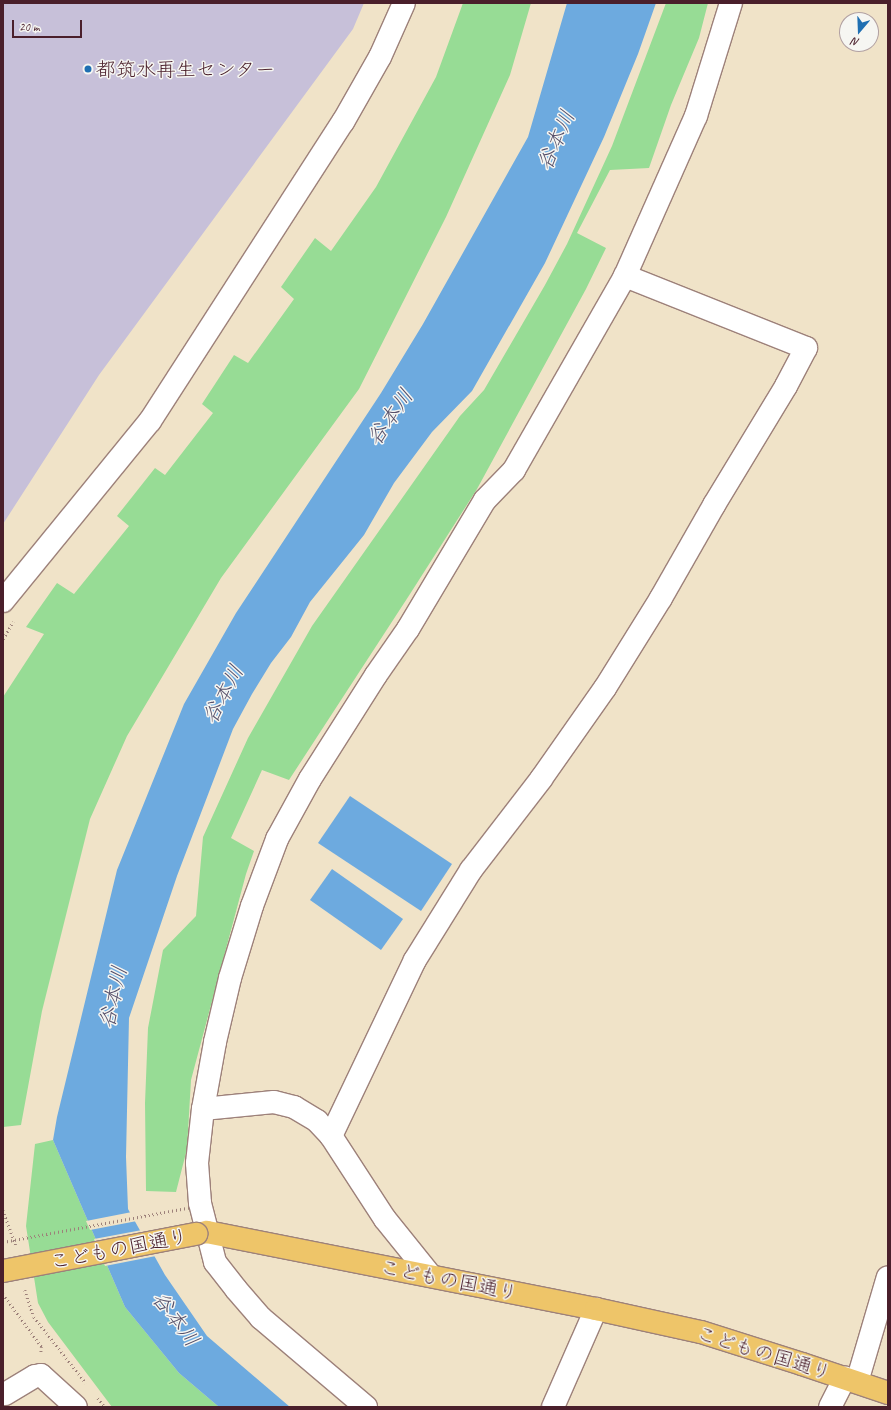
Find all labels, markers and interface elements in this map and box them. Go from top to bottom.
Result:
scale bar [14,12,84,38]
north arrow [839,12,879,52]
text: 20 m [19,19,39,35]
text: N [850,35,861,50]
place label: 都筑水再生センター [96,57,276,81]
marker: 都筑水再生センター [83,64,93,74]
water label: 谷本川 [532,106,580,174]
water label: 谷本川 [362,384,418,450]
water label: 谷本川 [197,660,249,728]
water label: 谷本川 [94,963,132,1031]
street label: こどもの国通り [48,1224,190,1274]
street label: こどもの国通り [378,1255,520,1305]
water label: 谷本川 [147,1286,205,1352]
street label: こどもの国通り [694,1321,834,1385]

